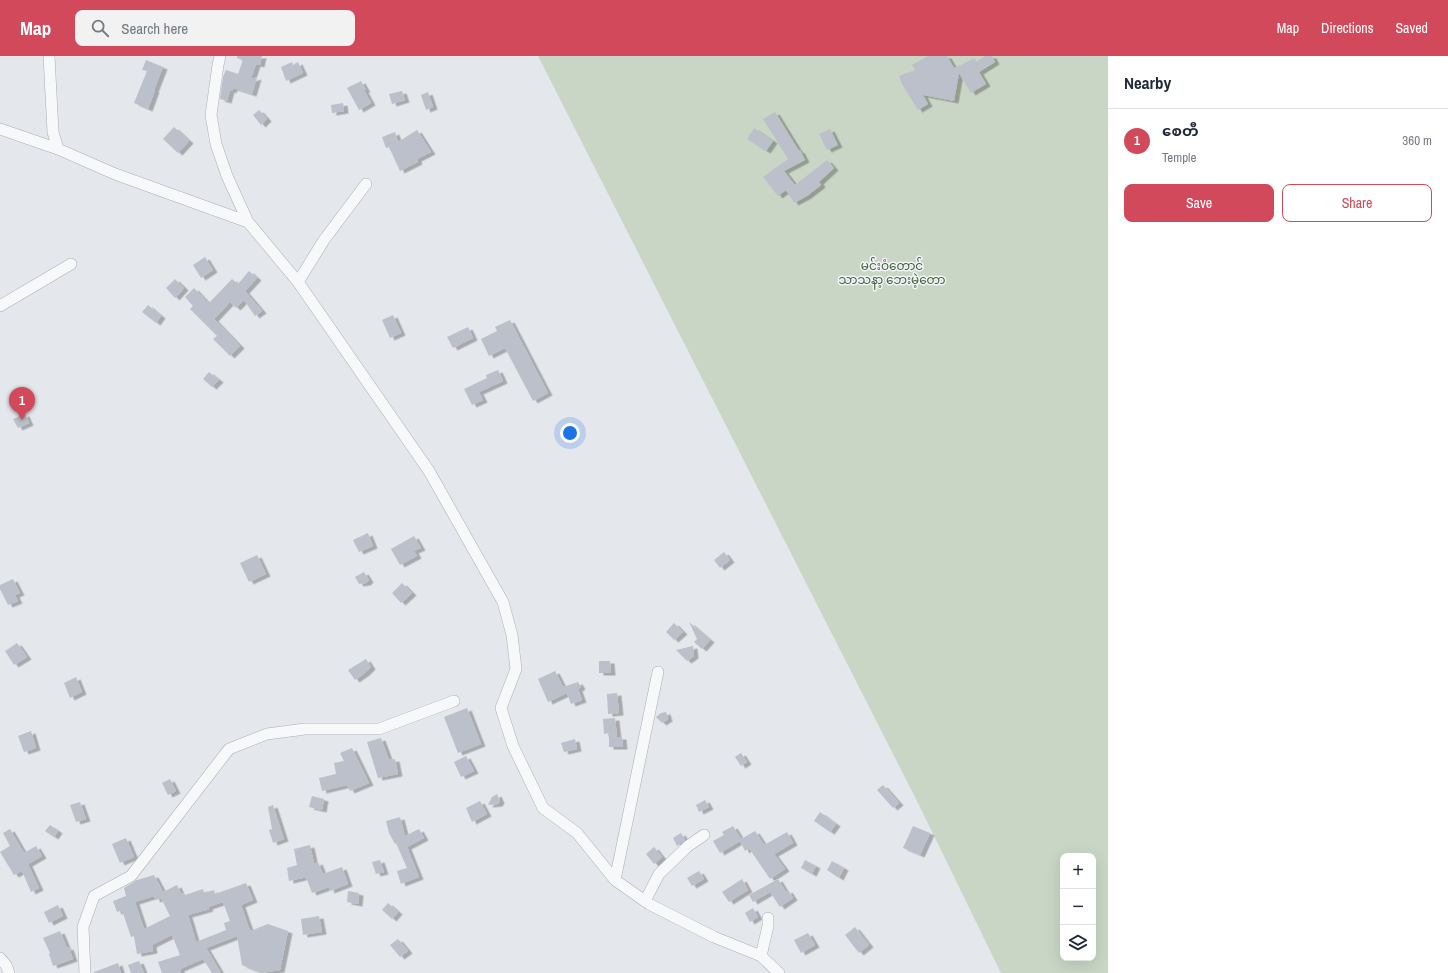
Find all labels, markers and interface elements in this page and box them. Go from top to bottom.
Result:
search box [75,10,355,46]
text: Map [20,15,51,41]
icon: search [89,17,111,39]
text: Search here [121,18,188,39]
text: Map [1277,19,1299,37]
text: Directions [1321,19,1373,37]
text: Saved [1395,19,1428,37]
text: Nearby [1124,71,1171,94]
text: စေတီ [1162,120,1199,141]
text: 1 [1134,132,1140,149]
text: 360 m [1402,132,1432,149]
text: Temple [1162,149,1196,166]
button: Save [1124,184,1274,222]
button: Share [1282,184,1432,222]
park label: မင်းဝံတောင် သာသနာ့ ‌ဘေးမဲ့တော [838,257,946,290]
pin: 1 [9,387,35,420]
your location [560,423,580,443]
map controls [1060,853,1096,961]
button: + [1060,853,1096,889]
button: − [1060,889,1096,925]
button: layers [1060,925,1096,961]

